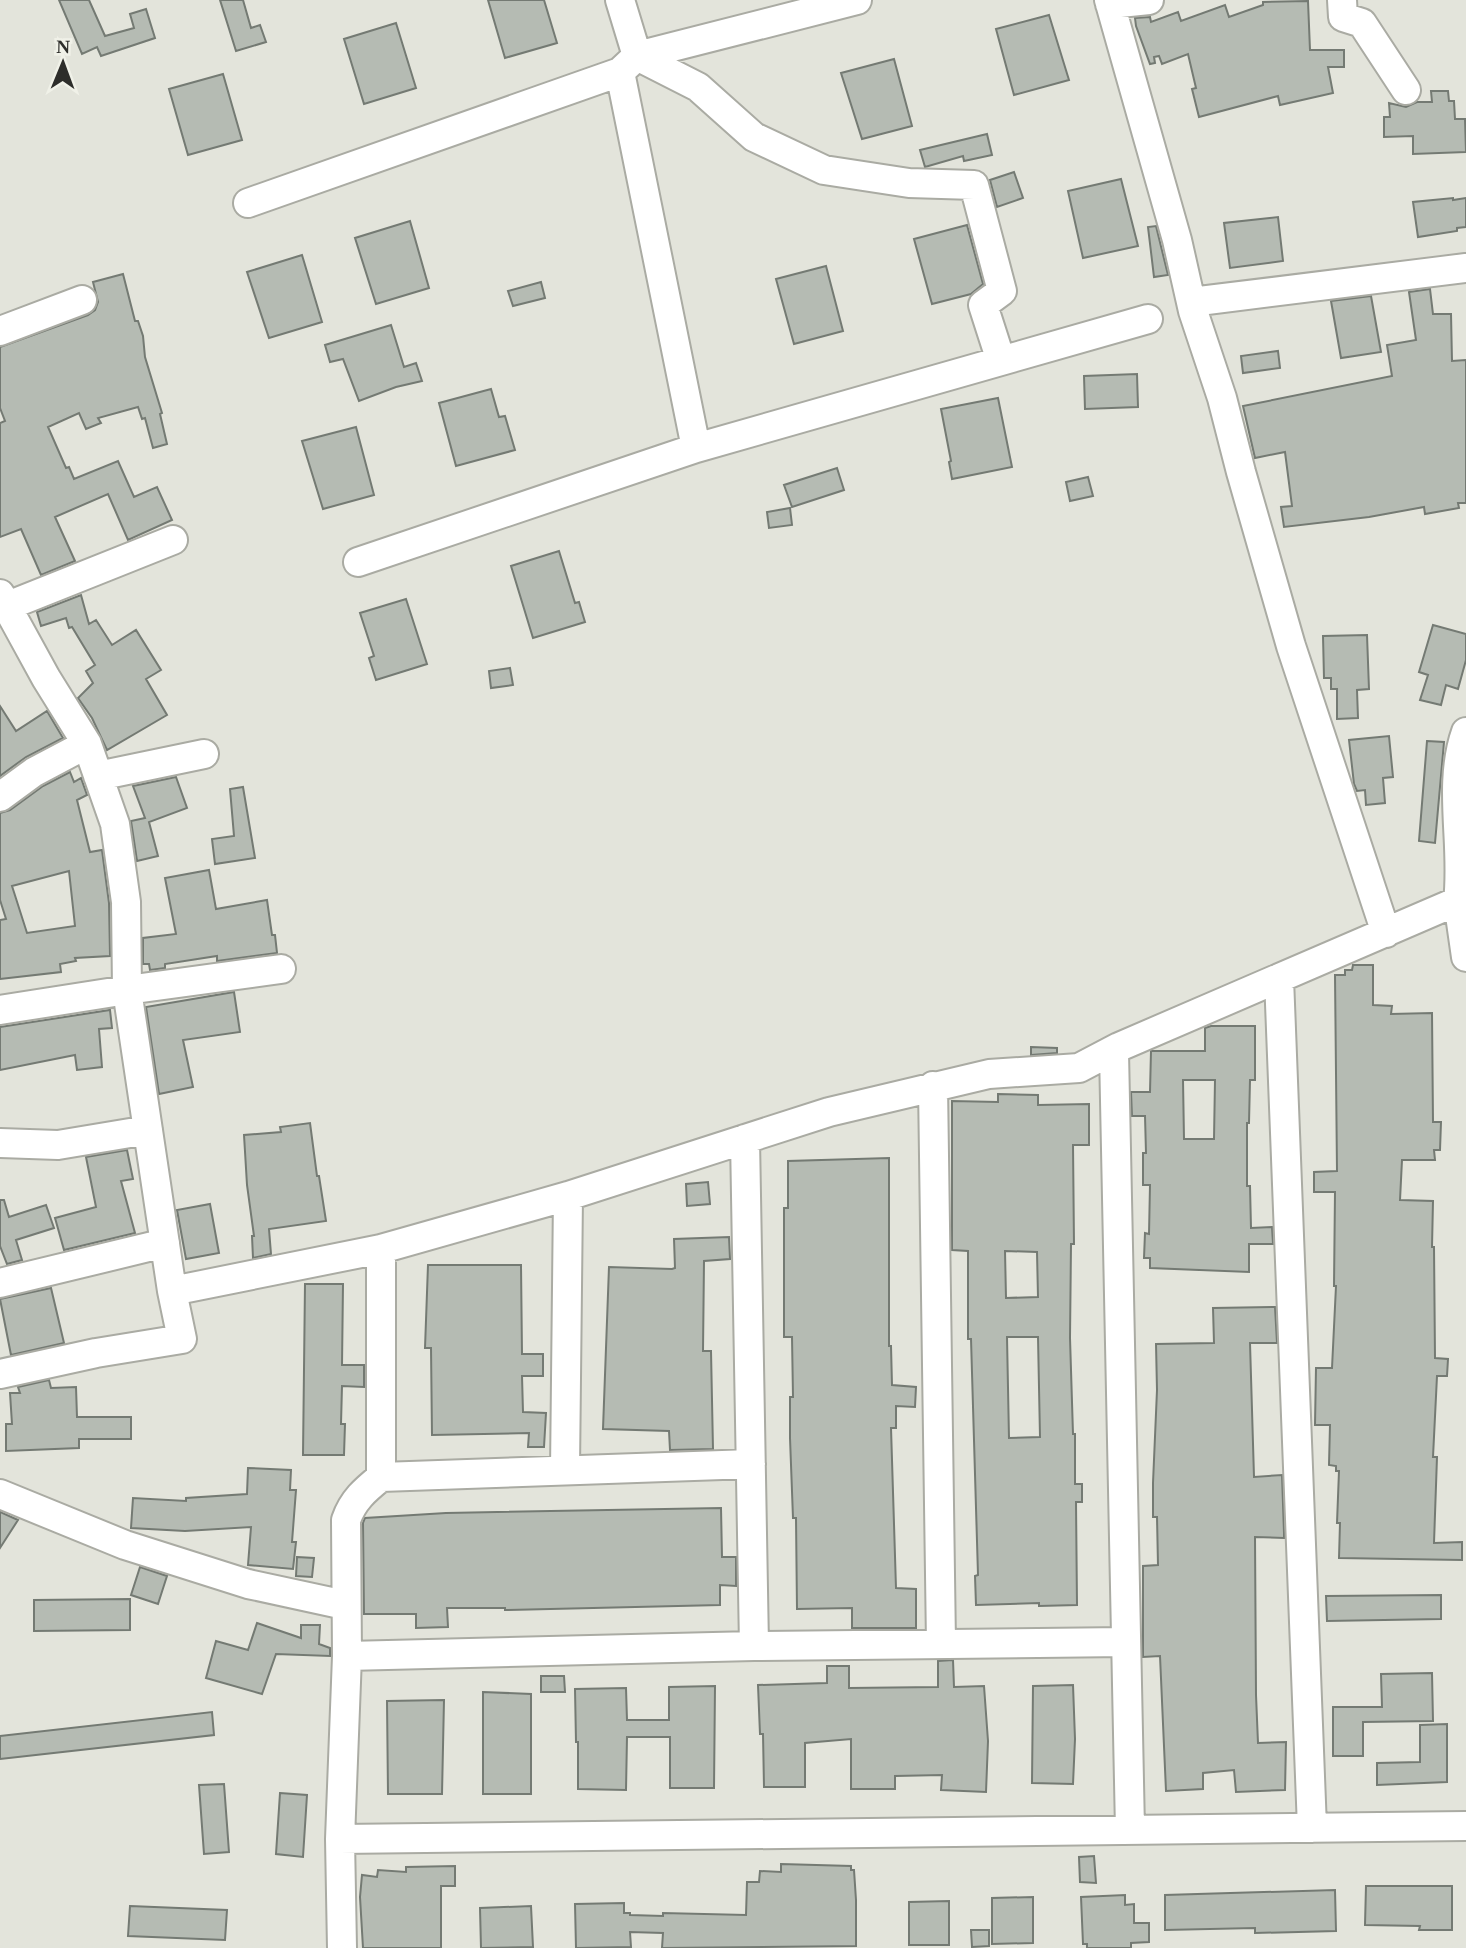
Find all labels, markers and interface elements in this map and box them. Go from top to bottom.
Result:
north arrow [28,28,98,98]
text: N [56,36,71,57]

